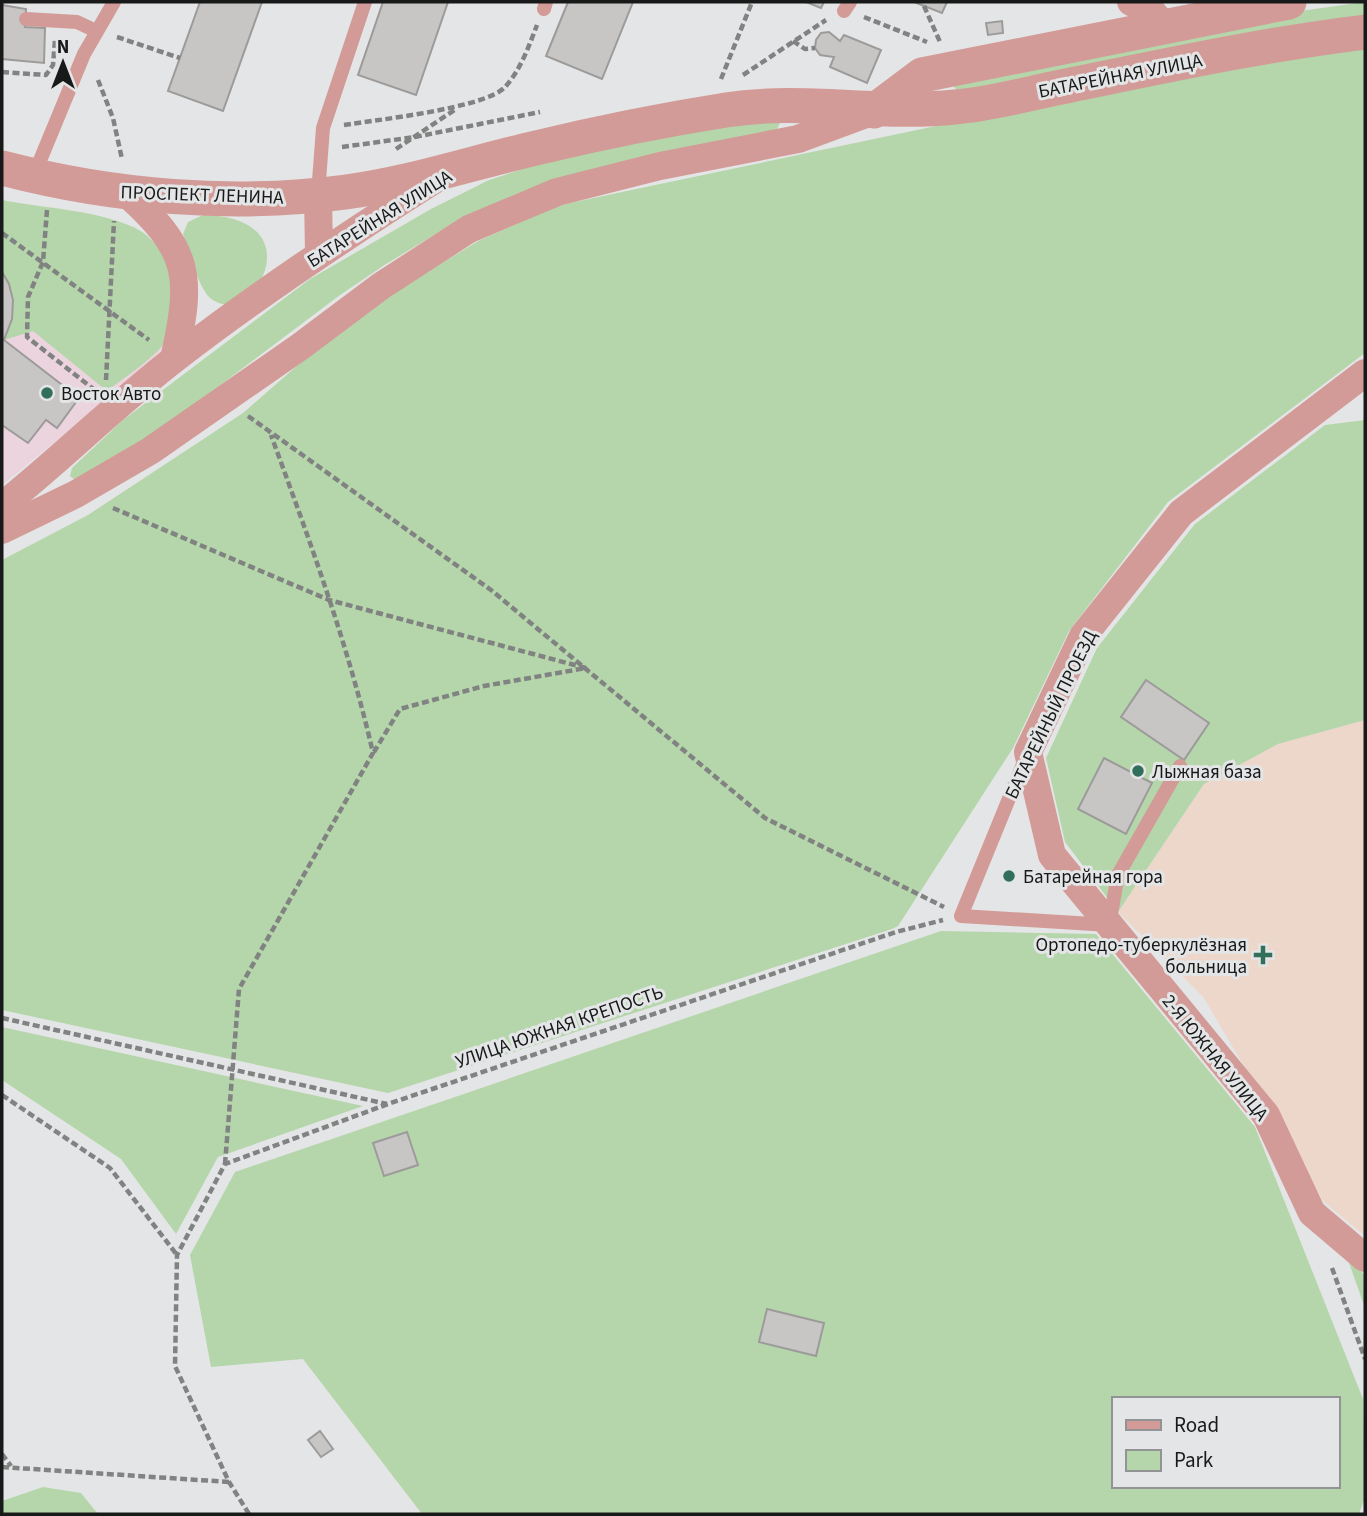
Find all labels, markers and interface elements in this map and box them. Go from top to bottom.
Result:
north arrow [28,28,98,98]
text: N [57,34,69,61]
street label: БАТАРЕЙНАЯ УЛИЦА [1036,47,1205,106]
street label: БАТАРЕЙНАЯ УЛИЦА [302,163,458,275]
street label: ПРОСПЕКТ ЛЕНИНА [120,179,285,212]
place label: Восток Авто [61,381,161,408]
marker: Восток Авто [39,385,55,401]
street label: БАТАРЕЙНЫЙ ПРОЕЗД [999,626,1104,804]
place label: Лыжная база [1152,759,1262,786]
marker: Лыжная база [1130,763,1146,779]
place label: Батарейная гора [1023,864,1163,891]
marker: Батарейная гора [1001,868,1017,884]
place label: Ортопедо-туберкулёзная больница [1035,932,1247,981]
marker: Ортопедо-туберкулёзная больница [1253,945,1273,965]
street label: УЛИЦА ЮЖНАЯ КРЕПОСТЬ [452,979,667,1076]
street label: 2-Я ЮЖНАЯ УЛИЦА [1155,989,1275,1127]
legend [1112,1397,1339,1488]
text: Road [1174,1410,1219,1440]
text: Park [1174,1445,1214,1475]

